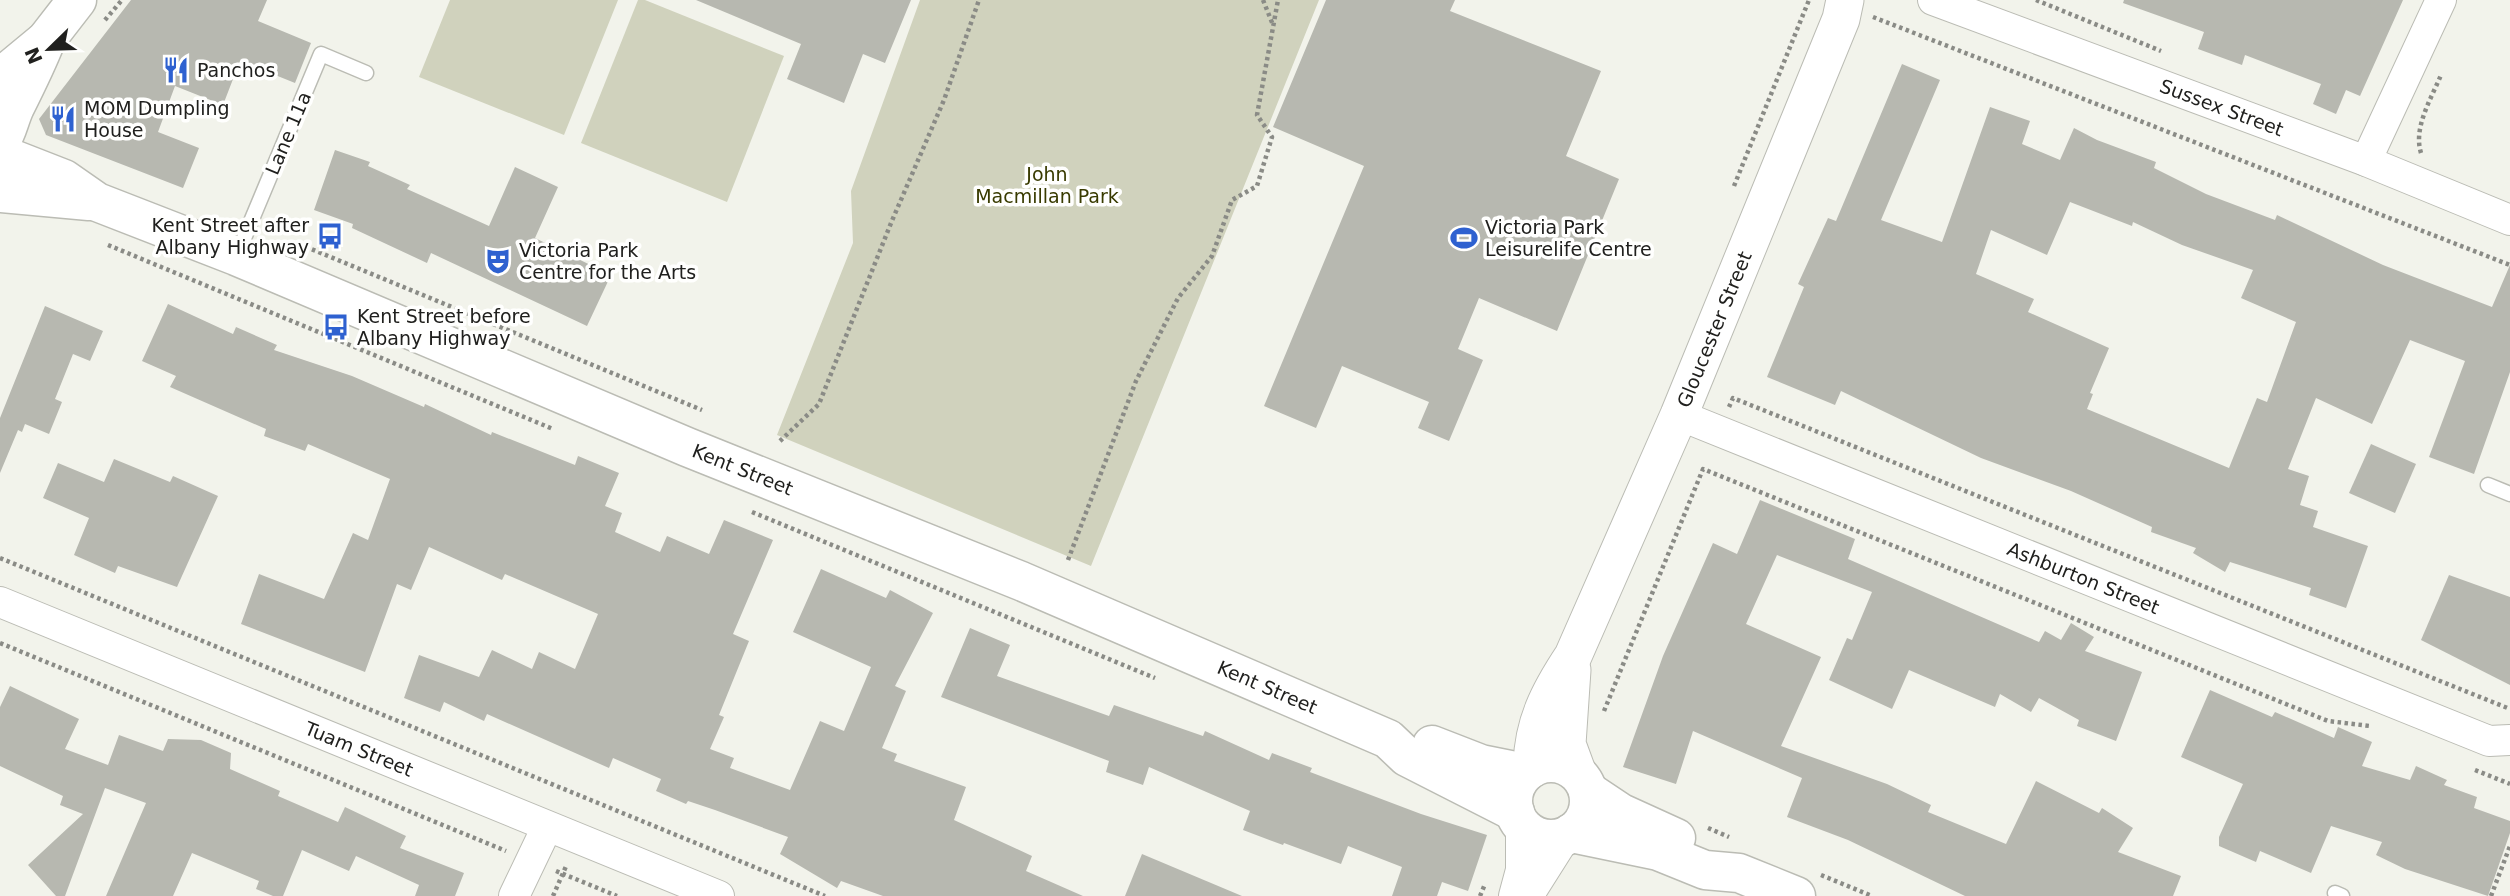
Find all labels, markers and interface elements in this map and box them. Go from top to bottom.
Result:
north arrow [14,14,84,84]
text: N [20,44,47,67]
restaurant icon: Panchos [161,55,191,85]
place label: Panchos [197,59,275,81]
street label: Sussex Street [2157,74,2287,140]
street label: Lane 11a [261,88,315,178]
place label: MOM Dumpling House [84,97,230,141]
restaurant icon: MOM Dumpling House [48,104,78,134]
park label: John Macmillan Park [975,163,1119,207]
place label: Kent Street after Albany Highway [152,214,309,258]
place label: Victoria Park Leisurelife Centre [1485,216,1652,260]
bus stop icon: Kent Street after Albany Highway [315,221,345,251]
sports icon: Victoria Park Leisurelife Centre [1449,223,1479,253]
place label: Victoria Park Centre for the Arts [519,239,696,283]
theatre icon: Victoria Park Centre for the Arts [483,246,513,276]
street label: Gloucester Street [1672,248,1756,411]
place label: Kent Street before Albany Highway [357,305,531,349]
bus stop icon: Kent Street before Albany Highway [321,312,351,342]
street label: Kent Street [689,439,796,499]
street label: Ashburton Street [2004,537,2163,618]
street label: Kent Street [1214,656,1321,718]
street label: Tuam Street [301,717,416,781]

